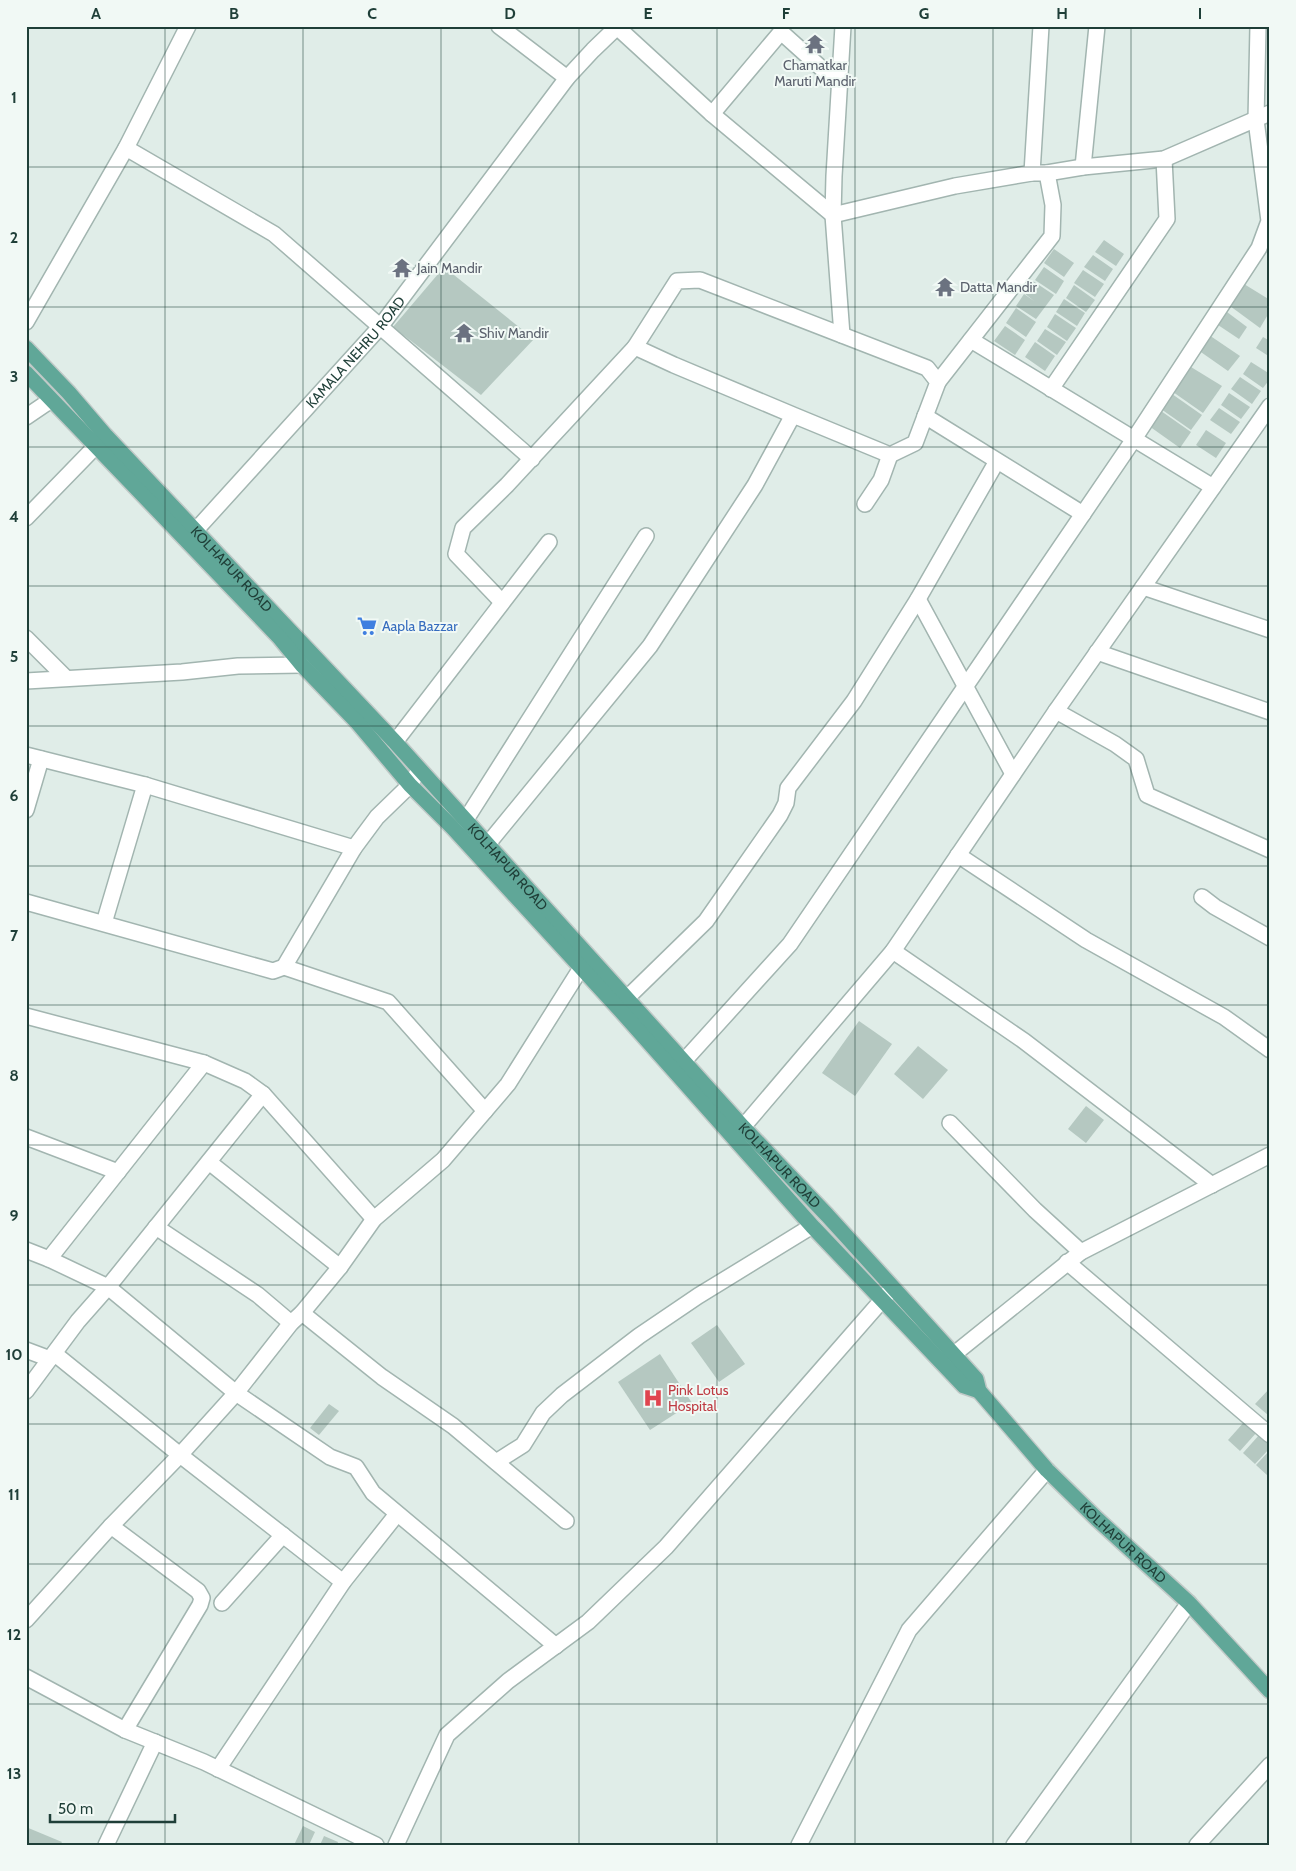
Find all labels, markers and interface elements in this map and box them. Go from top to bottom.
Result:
text: A [91,4,101,23]
text: B [229,4,239,23]
text: C [367,4,377,23]
text: D [504,4,516,23]
text: E [643,4,653,23]
text: F [782,4,791,23]
text: G [919,4,929,23]
text: H [1056,4,1068,23]
text: I [1198,4,1202,23]
temple icon: Chamatkar Maruti Mandir [804,33,826,55]
place label: Chamatkar Maruti Mandir [774,56,856,90]
text: 1 [11,88,17,107]
text: 2 [10,228,18,247]
temple icon: Jain Mandir [391,257,413,279]
place label: Jain Mandir [416,259,483,277]
temple icon: Datta Mandir [934,276,956,298]
place label: Datta Mandir [960,278,1038,296]
street label: KAMALA NEHRU ROAD [302,293,409,412]
temple icon: Shiv Mandir [453,322,475,344]
place label: Shiv Mandir [479,324,549,342]
text: 3 [10,367,18,386]
text: 4 [9,507,19,526]
street label: KOLHAPUR ROAD [187,522,276,616]
supermarket icon: Aapla Bazzar [356,615,378,637]
place label: Aapla Bazzar [382,617,458,635]
text: 5 [10,647,18,666]
text: 6 [10,786,19,805]
street label: KOLHAPUR ROAD [464,819,552,914]
text: 7 [10,926,19,945]
text: 8 [9,1066,19,1085]
street label: KOLHAPUR ROAD [735,1119,825,1212]
text: 9 [10,1206,19,1225]
text: 10 [5,1345,23,1364]
place label: Pink Lotus Hospital [668,1381,729,1415]
hospital icon: Pink Lotus Hospital [642,1387,664,1409]
text: 11 [8,1485,20,1504]
street label: KOLHAPUR ROAD [1076,1498,1170,1587]
text: 12 [7,1625,21,1644]
text: 13 [7,1764,21,1783]
scale bar [50,1791,175,1823]
text: 50 m [58,1800,93,1818]

